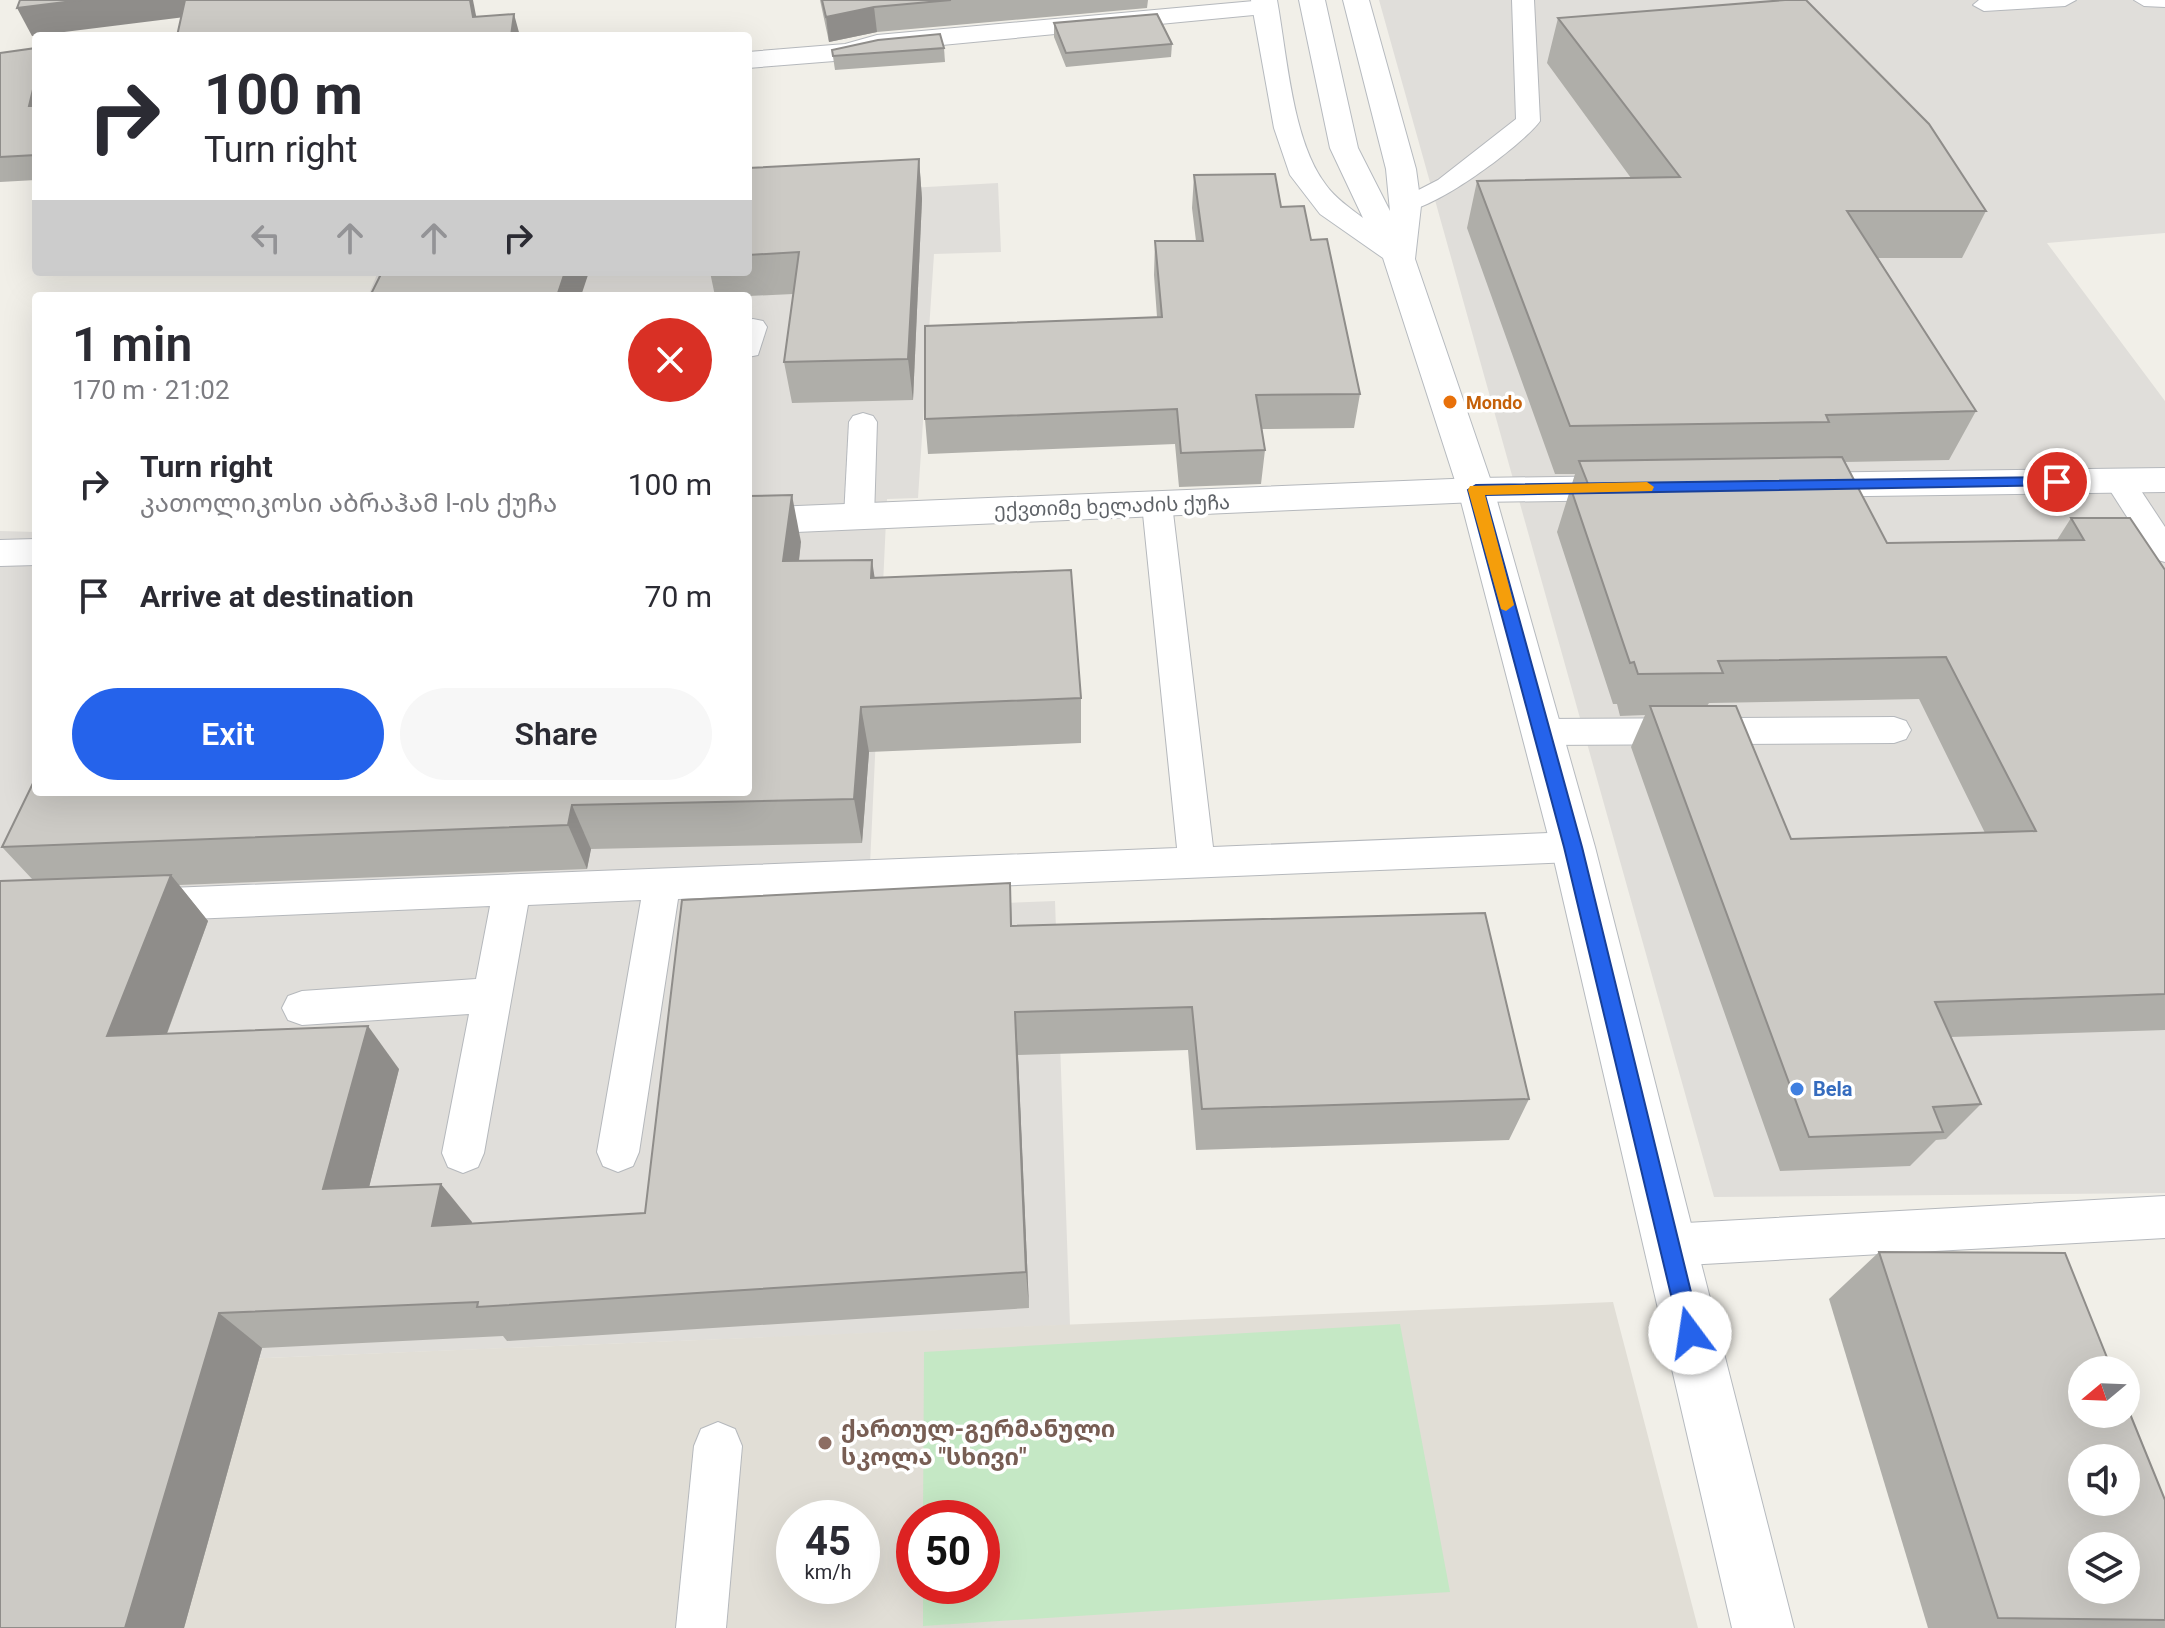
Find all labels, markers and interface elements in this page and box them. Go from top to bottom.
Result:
text: 100 m [204,62,363,128]
icon: right [72,64,176,168]
text: Turn right [204,129,357,171]
icon: left [244,216,288,260]
icon: ahead [328,216,372,260]
icon: ahead [412,216,456,260]
icon: right [496,216,540,260]
text: 1 min [72,316,192,373]
button: close [628,318,712,402]
text: 170 m · 21:02 [72,375,230,405]
place label: Mondo [1466,392,1522,413]
marker: Mondo [1441,393,1459,411]
pin [2023,448,2091,516]
text: Turn right [140,449,273,484]
icon: arrive [2035,460,2079,504]
icon: right [72,462,116,506]
text: 100 m [628,467,712,502]
text: კათოლიკოსი აბრაჰამ I-ის ქუჩა [140,488,557,518]
street label: ექვთიმე ხელაძის ქუჩა [994,490,1231,523]
icon: arrive [72,574,116,618]
text: Arrive at destination [140,579,414,614]
text: 70 m [645,579,712,614]
button: Exit [72,688,384,780]
button: Share [400,688,712,780]
place label: Bela [1813,1077,1853,1101]
marker: Bela [1788,1080,1806,1098]
position arrow [1648,1291,1732,1375]
north arrow [2068,1356,2140,1428]
map controls [2068,1356,2140,1604]
place label: ქართულ-გერმანული სკოლა "სხივი" [841,1415,1115,1471]
marker: ქართულ-გერმანული სკოლა "სხივი" [816,1434,834,1452]
button: sound [2068,1444,2140,1516]
speed limit sign: 50 [896,1500,1000,1604]
text: 45 [805,1518,851,1565]
button: layers [2068,1532,2140,1604]
text: km/h [805,1560,851,1584]

